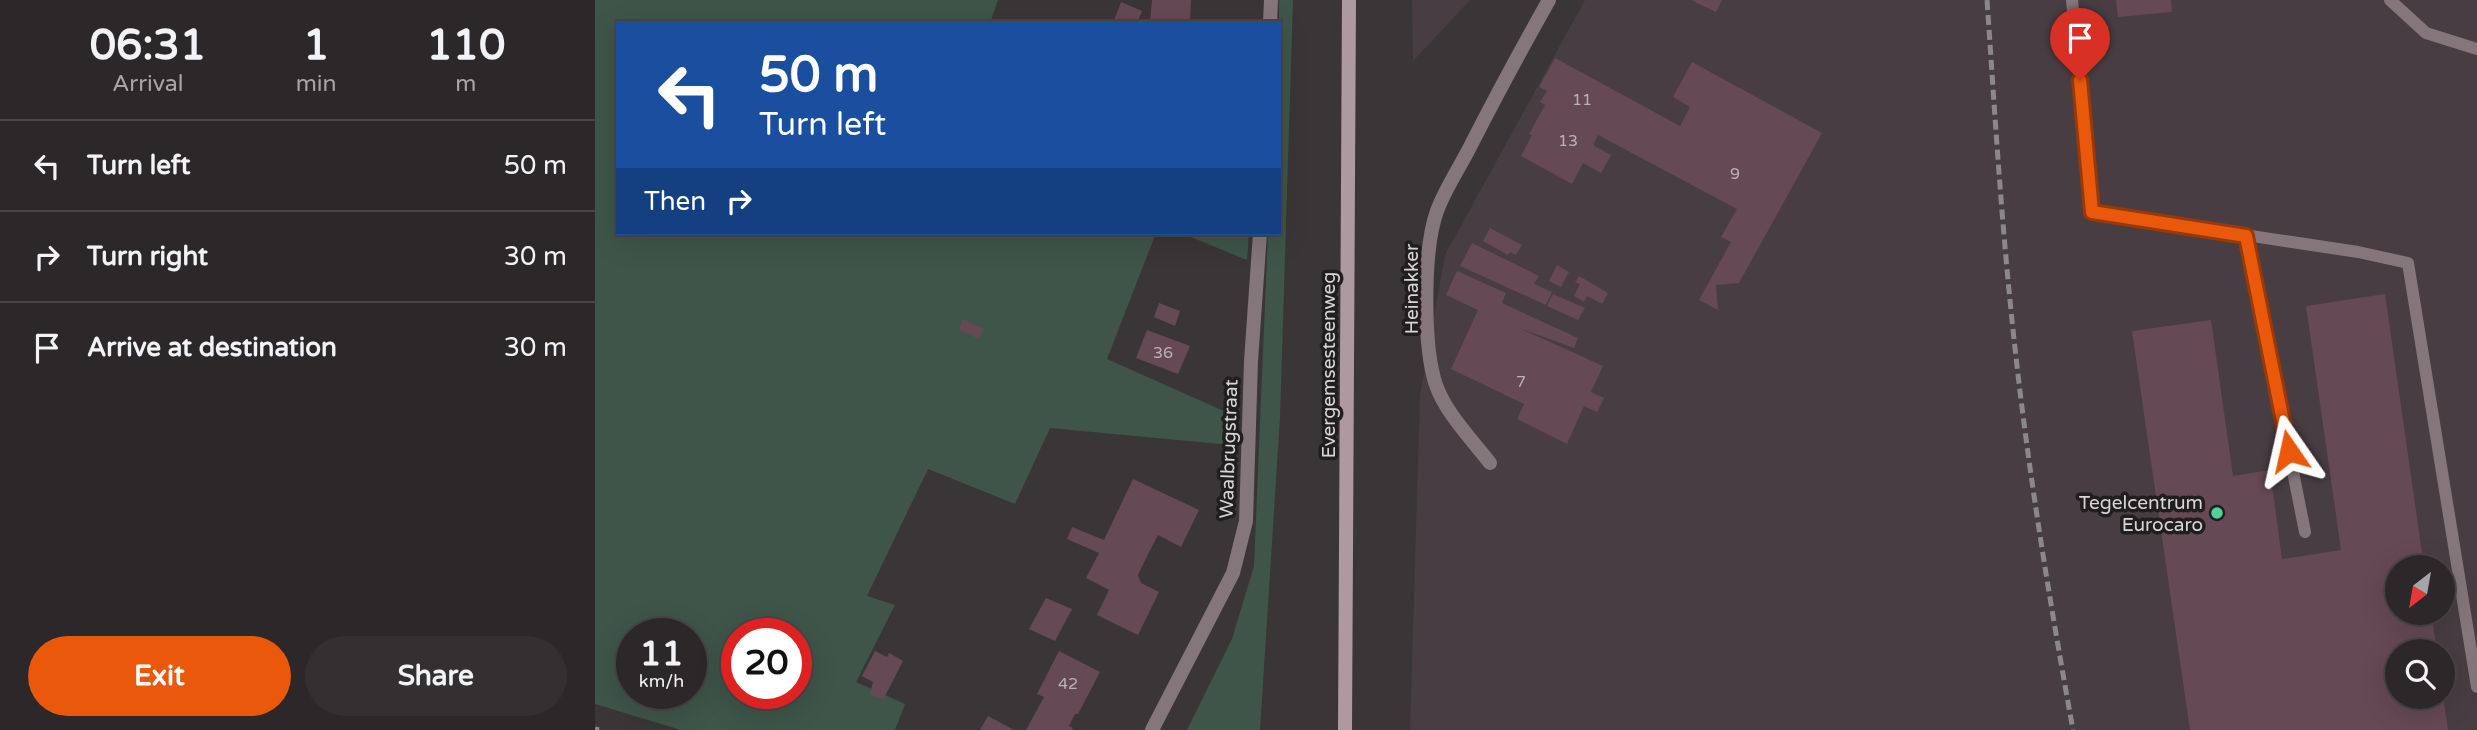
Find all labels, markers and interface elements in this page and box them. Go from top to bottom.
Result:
pin [2050,8,2110,80]
icon: arrive [2061,19,2099,57]
text: 06:31 [90,20,206,71]
text: 1 [303,20,329,71]
text: 110 [426,20,505,71]
text: 50 m [759,46,878,105]
icon: left [644,49,735,140]
text: Arrival [112,70,183,98]
text: min [296,70,337,98]
text: m [455,70,476,98]
house number: 11 [1572,90,1592,110]
text: Turn left [759,106,886,144]
house number: 13 [1558,131,1578,151]
icon: left [28,147,66,185]
text: Turn left [87,150,190,181]
text: 50 m [504,150,567,181]
house number: 9 [1730,164,1740,184]
icon: right [720,182,758,220]
text: Then [644,186,706,217]
icon: right [28,238,66,276]
text: Turn right [87,241,208,272]
text: 30 m [504,241,567,272]
street label: Heinakker [1401,243,1423,334]
street label: Evergemsesteenweg [1318,272,1340,458]
icon: arrive [28,329,66,367]
text: Arrive at destination [87,332,337,363]
text: 30 m [504,332,567,363]
house number: 36 [1153,343,1173,363]
house number: 7 [1516,372,1526,392]
street label: Waalbrugstraat [1216,379,1242,519]
position arrow [2252,414,2326,488]
place label: Tegelcentrum Eurocaro [2079,492,2203,536]
marker: Tegelcentrum Eurocaro [2209,505,2225,521]
north arrow [2385,555,2455,625]
map controls [2385,555,2455,709]
speed limit sign: 20 [721,618,812,709]
text: 11 [640,633,683,675]
button: Exit [28,636,291,716]
button: Share [305,636,567,716]
button: search [2385,639,2455,709]
text: km/h [639,670,684,692]
house number: 42 [1058,674,1078,694]

